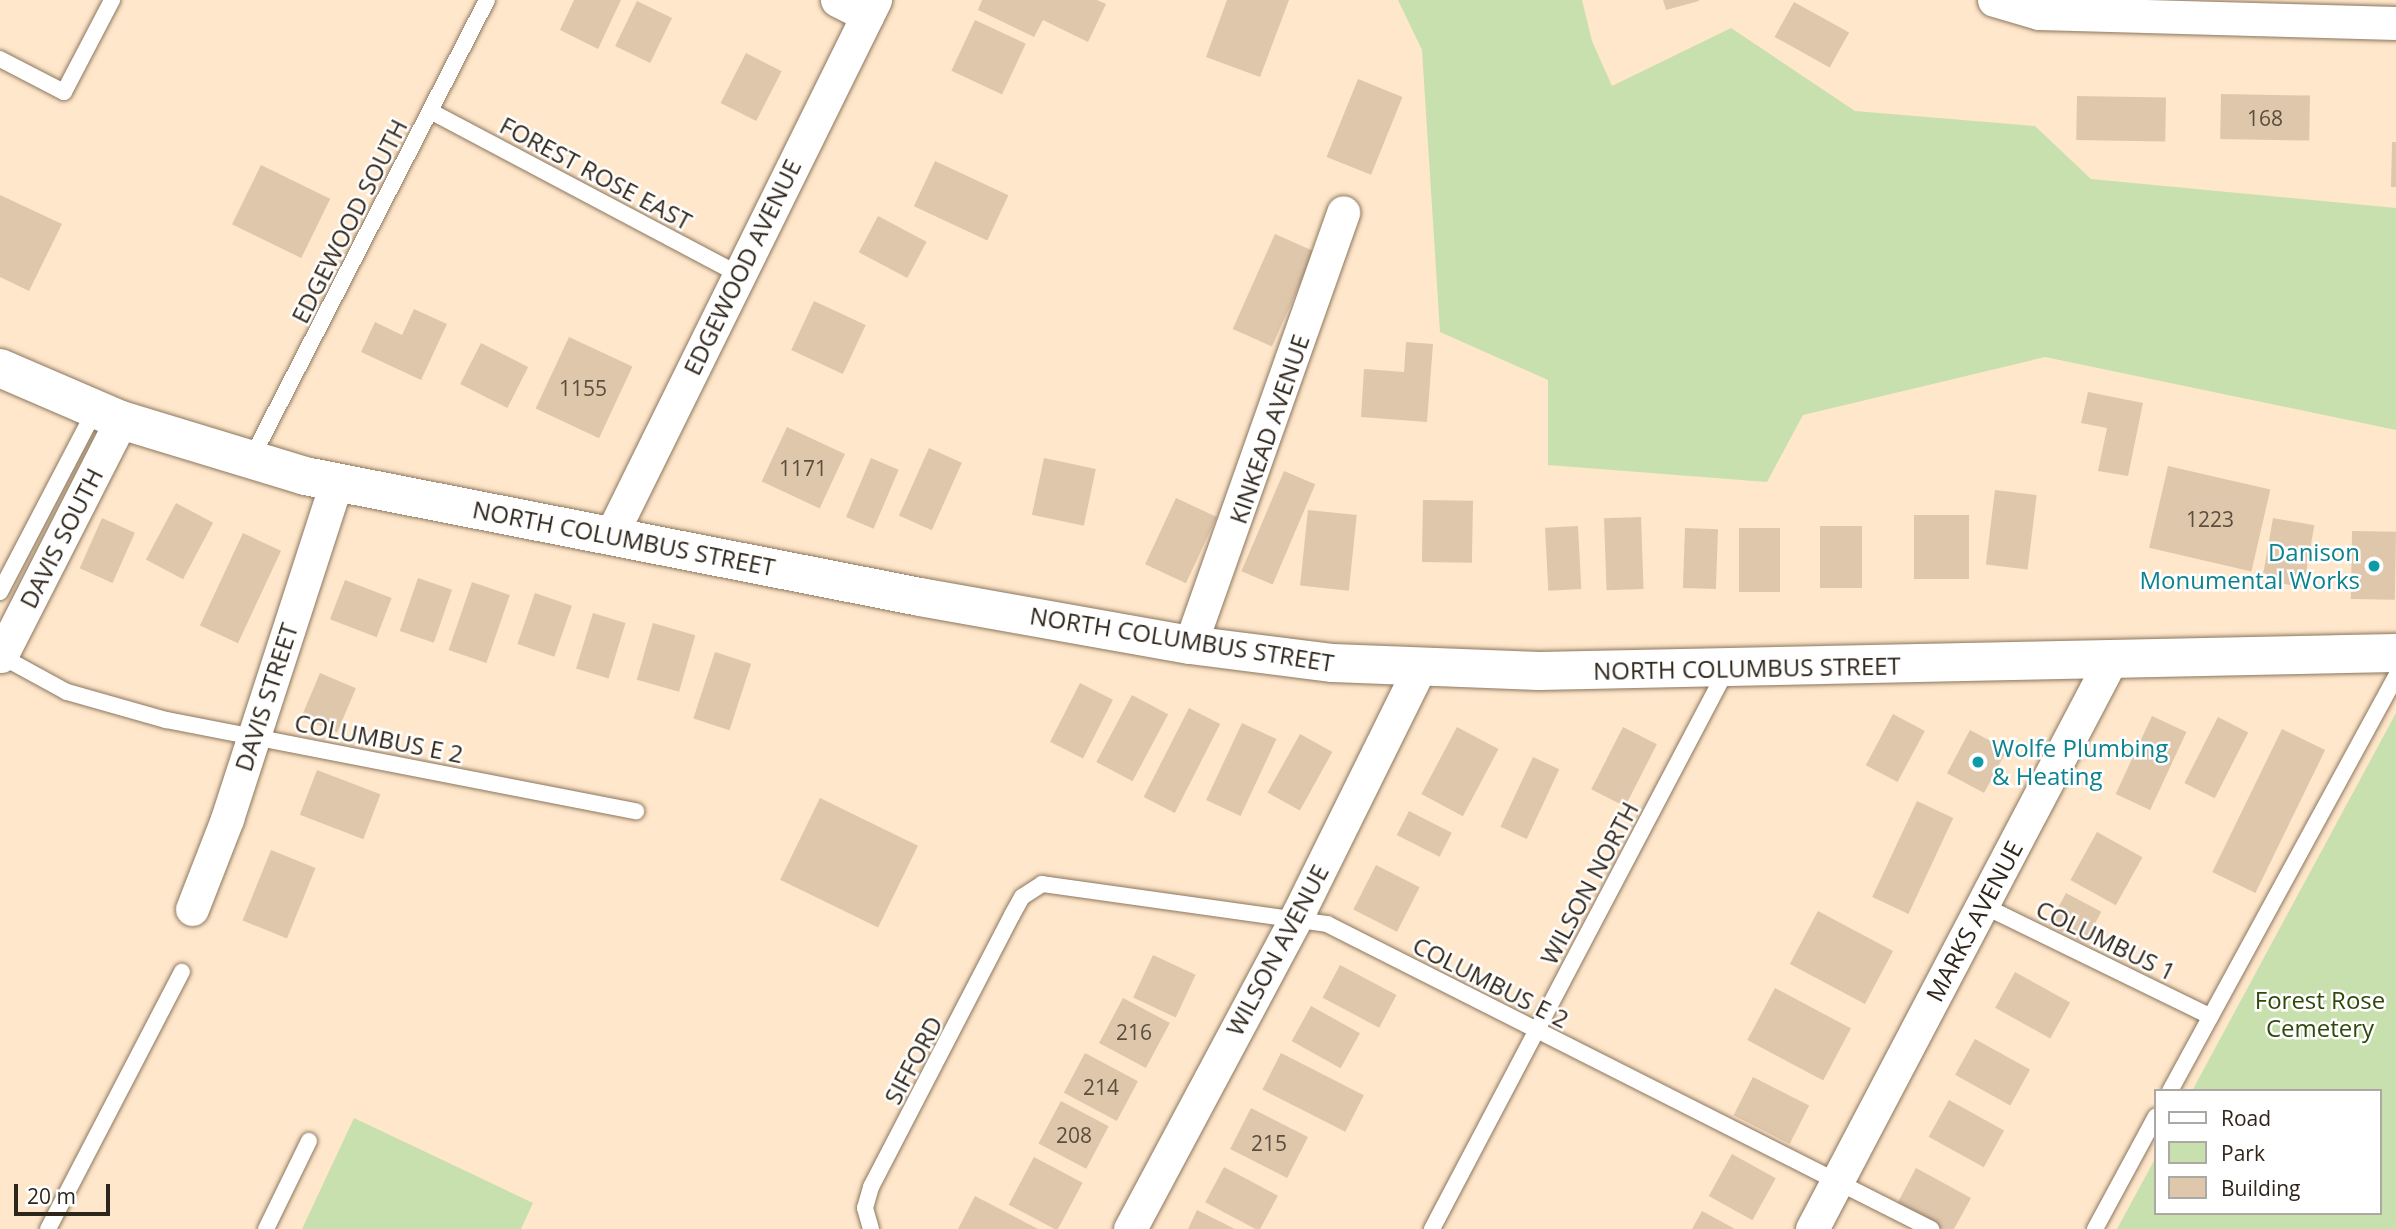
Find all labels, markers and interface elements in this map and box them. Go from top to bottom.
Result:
house number: 168 [2247,105,2283,131]
street label: FOREST ROSE EAST [495,110,697,236]
street label: EDGEWOOD SOUTH [285,114,413,328]
street label: EDGEWOOD AVENUE [677,154,807,380]
street label: KINKEAD AVENUE [1223,331,1315,527]
house number: 1155 [559,375,607,401]
house number: 1171 [779,455,827,481]
street label: DAVIS SOUTH [13,463,109,613]
street label: NORTH COLUMBUS STREET [470,495,778,581]
house number: 1223 [2186,506,2234,532]
place label: Danison Monumental Works [2139,538,2360,594]
marker: Danison Monumental Works [2366,558,2382,574]
street label: NORTH COLUMBUS STREET [1028,601,1336,677]
street label: DAVIS STREET [228,619,304,775]
street label: NORTH COLUMBUS STREET [1593,651,1901,685]
street label: COLUMBUS E 2 [292,708,466,768]
place label: Wolfe Plumbing & Heating [1992,734,2168,790]
marker: Wolfe Plumbing & Heating [1970,754,1986,770]
street label: WILSON NORTH [1534,797,1644,969]
street label: MARKS AVENUE [1920,836,2028,1006]
street label: WILSON AVENUE [1220,860,1334,1040]
street label: COLUMBUS 1 [2032,894,2180,986]
street label: COLUMBUS E 2 [1408,930,1574,1034]
park label: Forest Rose Cemetery [2255,986,2385,1042]
street label: SIFFORD [878,1011,948,1109]
house number: 216 [1116,1019,1152,1045]
house number: 214 [1083,1074,1119,1100]
legend [2154,1089,2382,1215]
text: Road [2221,1104,2271,1132]
house number: 208 [1056,1122,1092,1148]
house number: 215 [1251,1130,1287,1156]
text: Park [2221,1139,2265,1167]
scale bar [18,1170,114,1214]
text: Building [2221,1174,2300,1202]
text: 20 m [27,1182,76,1210]

